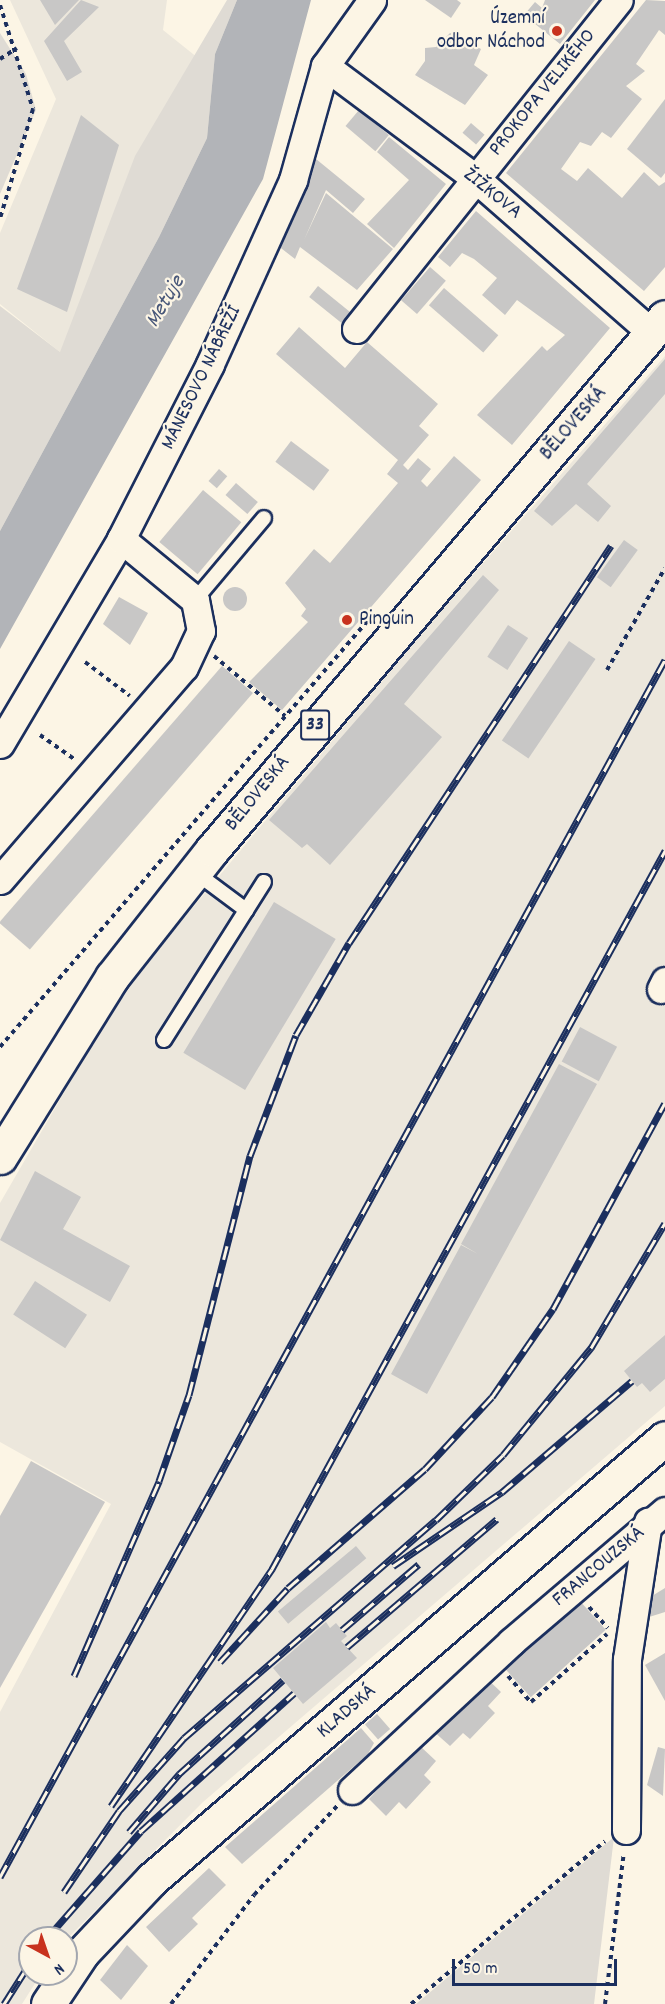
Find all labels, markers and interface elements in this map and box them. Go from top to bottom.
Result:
place label: Územní odbor Náchod [437,6,545,56]
street label: PROKOPA VELIKÉHO [484,24,602,162]
marker: Územní odbor Náchod [550,24,564,38]
street label: ŽIŽKOVA [457,163,527,225]
water label: Metuje [140,271,192,333]
street label: MÁNESOVO NÁBŘEŽÍ [156,302,248,454]
street label: BĚLOVESKÁ [535,382,613,466]
place label: Pinguin [359,607,414,633]
marker: Pinguin [340,613,354,627]
road number: 33 [300,708,330,742]
street label: BĚLOVESKÁ [220,751,296,837]
street label: FRANCOUZSKÁ [548,1521,650,1613]
street label: KLADSKÁ [312,1679,382,1745]
north arrow [18,1926,78,1986]
scale bar [455,1947,620,1985]
text: N [48,1957,69,1980]
text: 50 m [463,1957,498,1982]

